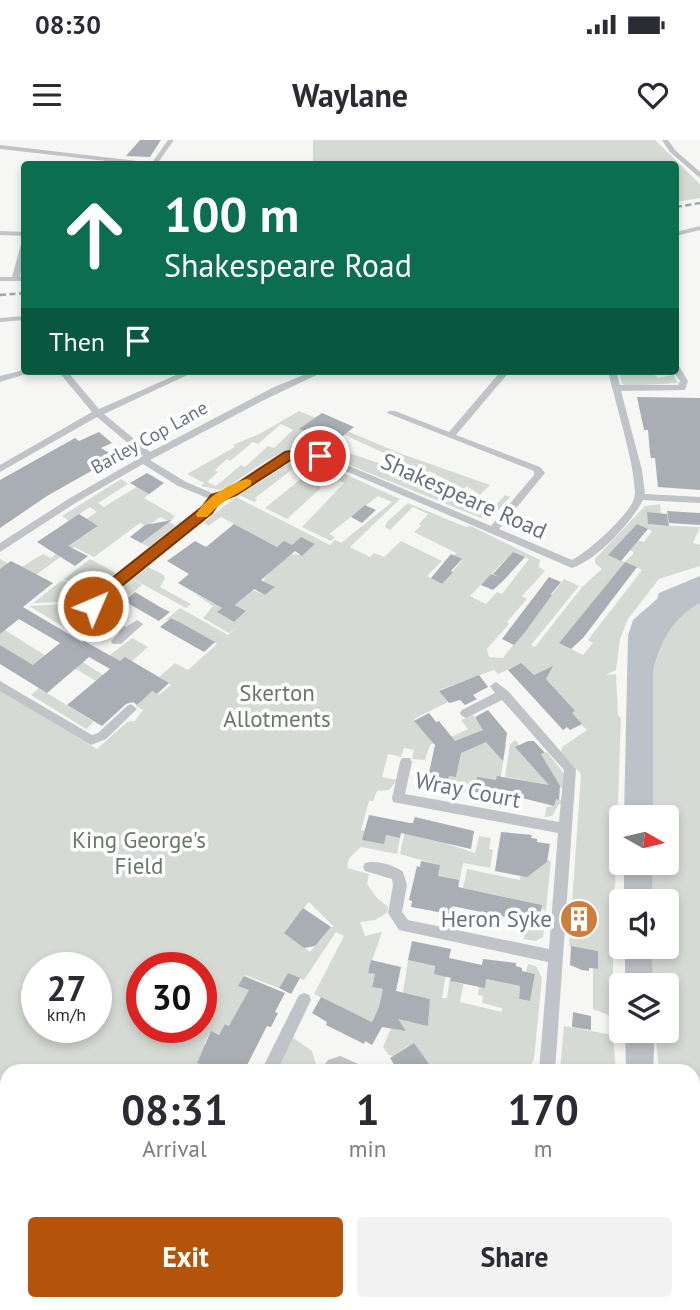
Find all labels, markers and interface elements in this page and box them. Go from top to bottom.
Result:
text: 08:30 [35,8,101,41]
text: Waylane [292,74,408,116]
icon: menu [28,76,66,114]
icon: heart [634,76,672,114]
text: 100 m [164,182,299,246]
icon: ahead [49,189,140,280]
text: Shakespeare Road [164,244,412,286]
icon: arrive [119,322,157,360]
text: Then [49,325,105,358]
street label: Barley Cop Lane [86,395,212,479]
pin [290,426,350,486]
icon: arrive [301,437,339,475]
street label: Shakespeare Road [377,446,551,545]
position arrow [56,569,130,643]
park label: Skerton Allotments [223,678,331,733]
street label: Wray Court [413,765,523,814]
north arrow [609,805,679,875]
map controls [609,805,679,1043]
park label: King George's Field [72,825,206,880]
button: sound [609,889,679,959]
building icon: Heron Syke [558,898,600,940]
place label: Heron Syke [441,904,552,933]
speed limit sign: 30 [126,952,217,1043]
text: 27 [47,965,86,1011]
button: layers [609,973,679,1043]
text: km/h [47,1003,86,1026]
text: 08:31 [121,1082,228,1137]
text: 1 [356,1082,379,1137]
text: 170 [507,1082,579,1137]
text: Arrival [142,1134,207,1163]
text: min [349,1134,386,1163]
text: m [534,1134,552,1163]
button: Exit [28,1217,343,1297]
button: Share [357,1217,672,1297]

